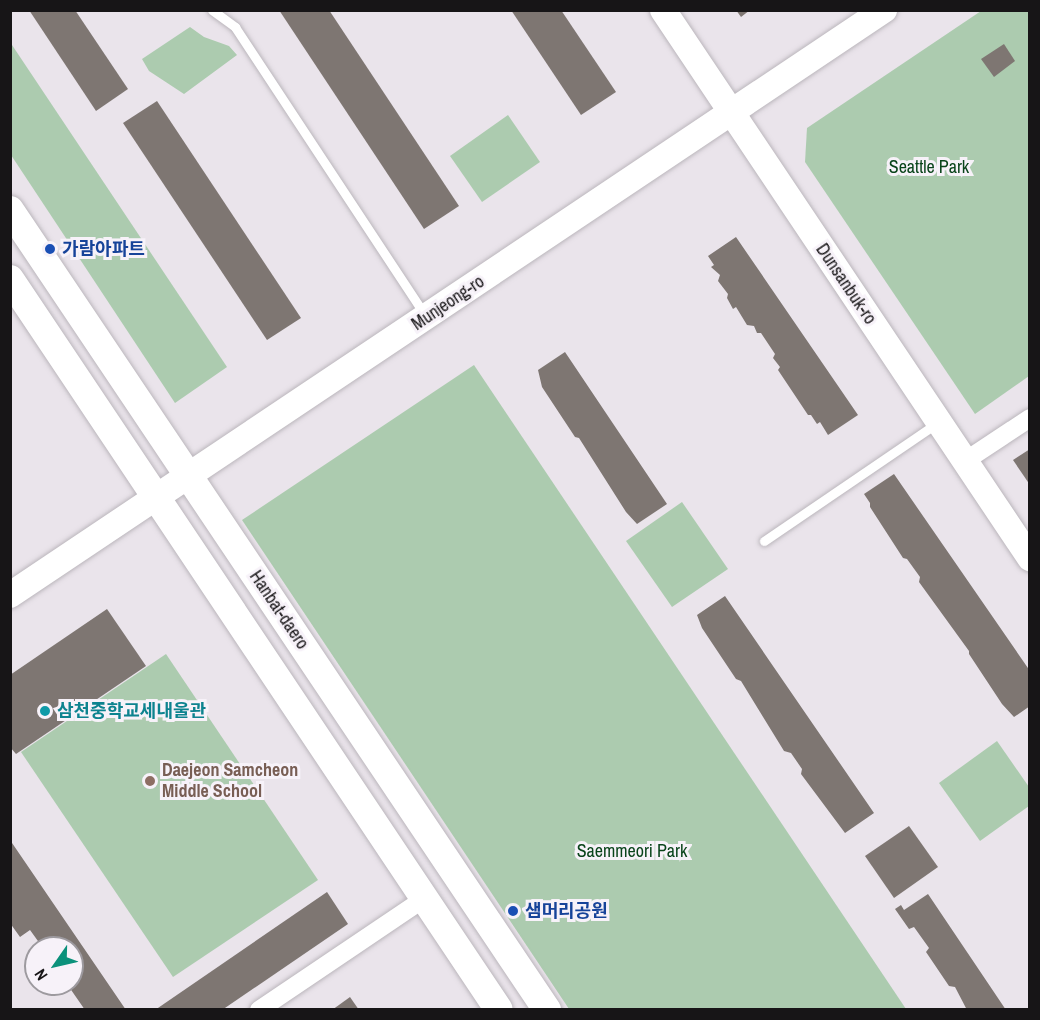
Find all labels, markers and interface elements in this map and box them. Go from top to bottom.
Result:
park label: Seattle Park [889,156,969,178]
place label: 가람아파트 [62,238,145,260]
street label: Dunsanbuk-ro [811,240,881,328]
marker: 가람아파트 [43,242,57,256]
street label: Munjeong-ro [408,271,488,335]
street label: Hanbat-daero [245,567,313,653]
place label: 삼천중학교세내울관 [57,700,206,722]
marker: 삼천중학교세내울관 [38,704,52,718]
place label: Daejeon Samcheon Middle School [162,760,298,802]
marker: Daejeon Samcheon Middle School [143,774,157,788]
park label: Saemmeori Park [577,840,687,862]
place label: 샘머리공원 [525,900,608,922]
marker: 샘머리공원 [506,904,520,918]
north arrow [24,936,84,996]
text: N [29,965,53,985]

